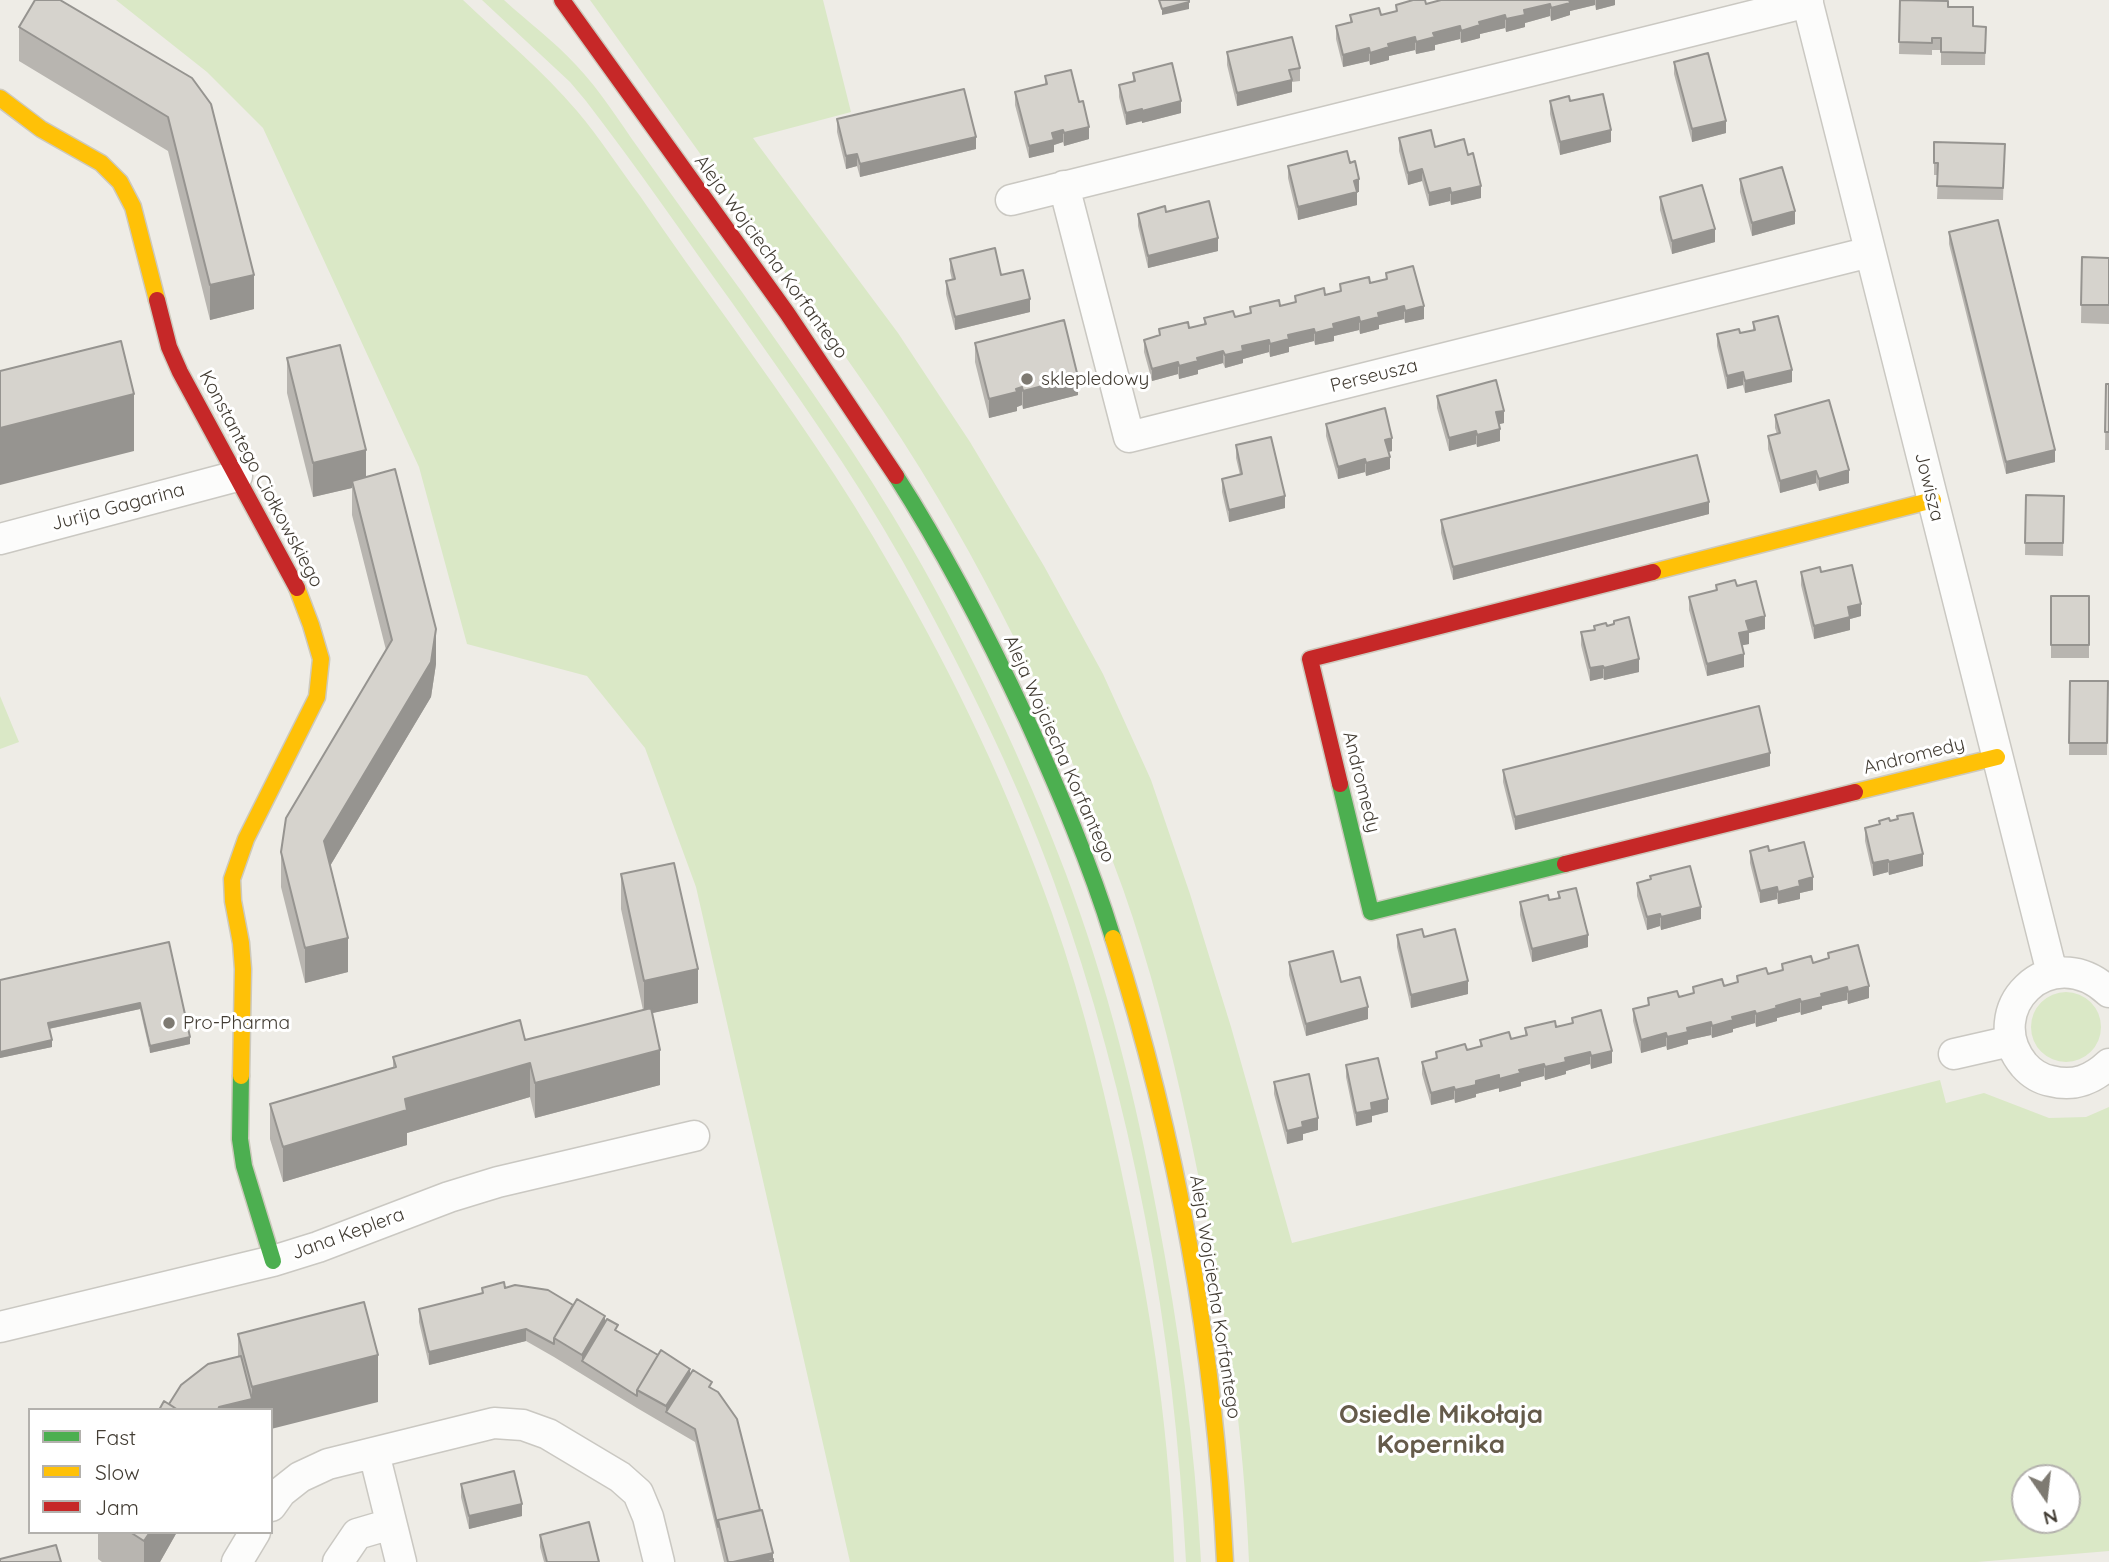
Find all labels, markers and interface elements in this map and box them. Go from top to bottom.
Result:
street label: Aleja Wojciecha Korfantego [689,151,853,363]
street label: Perseusza [1328,354,1420,398]
street label: Konstantego Ciołkowskiego [194,367,328,591]
place label: sklepledowy [1041,368,1149,390]
marker: sklepledowy [1019,371,1035,387]
street label: Jowisza [1909,450,1949,524]
street label: Jurija Gagarina [49,478,187,536]
street label: Aleja Wojciecha Korfantego [999,632,1119,866]
street label: Andromedy [1337,729,1385,835]
street label: Andromedy [1861,732,1967,780]
place label: Pro-Pharma [183,1012,290,1034]
marker: Pro-Pharma [161,1015,177,1031]
street label: Aleja Wojciecha Korfantego [1184,1174,1246,1420]
street label: Jana Keplera [289,1203,407,1265]
district label: Osiedle Mikołaja Kopernika [1339,1399,1543,1460]
legend [28,1408,273,1534]
text: Fast [95,1424,136,1450]
text: Slow [95,1459,140,1485]
north arrow [2011,1464,2081,1534]
text: Jam [95,1494,139,1520]
text: N [2041,1504,2060,1531]

